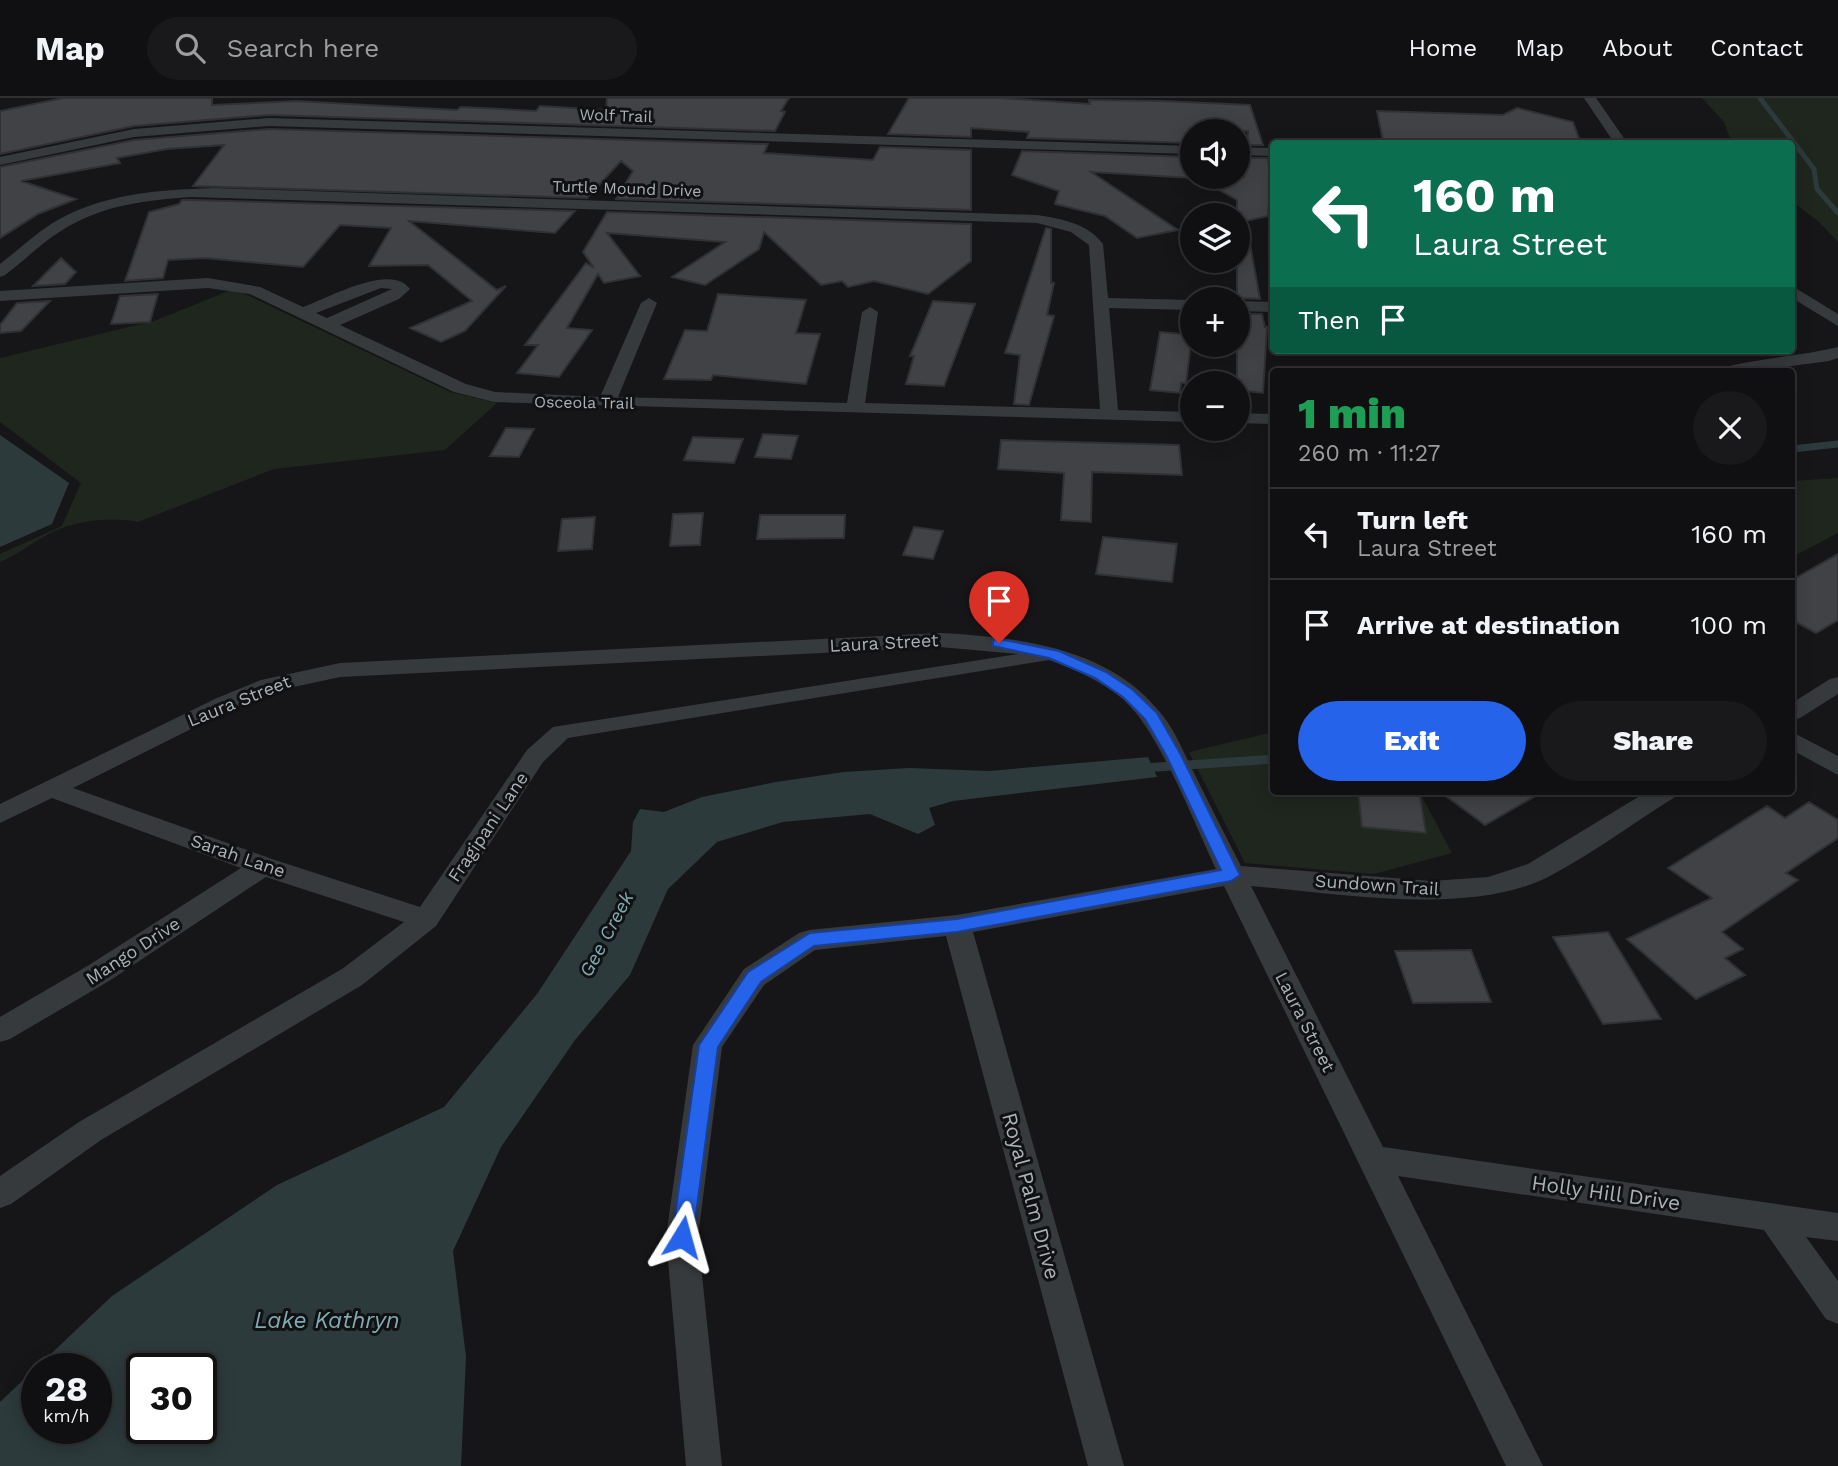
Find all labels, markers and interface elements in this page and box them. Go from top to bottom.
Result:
search box [147,17,637,80]
text: Map [35,29,105,68]
icon: search [171,29,209,67]
text: Search here [227,33,379,63]
text: Home [1409,34,1477,62]
text: Map [1515,34,1564,62]
text: About [1602,34,1672,62]
text: Contact [1710,34,1803,62]
street label: Wolf Trail [579,105,653,126]
map controls [1180,119,1250,441]
button: sound [1180,119,1250,189]
text: 160 m [1413,166,1556,224]
icon: left [1298,168,1389,259]
street label: Turtle Mound Drive [552,176,702,201]
button: layers [1180,203,1250,273]
text: Laura Street [1413,225,1607,263]
button: + [1180,287,1250,357]
icon: arrive [1374,301,1412,339]
text: Then [1298,305,1360,335]
button: − [1180,371,1250,441]
text: 1 min [1298,389,1406,438]
button: close [1693,391,1767,465]
street label: Osceola Trail [534,392,634,413]
text: 260 m · 11:27 [1298,440,1441,467]
text: Turn left [1357,505,1468,535]
icon: left [1298,515,1336,553]
text: 160 m [1691,519,1767,549]
text: Laura Street [1357,535,1497,562]
pin [969,571,1029,643]
icon: arrive [980,582,1018,620]
icon: arrive [1298,606,1336,644]
text: Arrive at destination [1357,610,1620,640]
text: 100 m [1691,610,1767,640]
street label: Laura Street [829,629,940,656]
street label: Laura Street [184,670,294,731]
button: Exit [1298,701,1526,781]
button: Share [1540,701,1767,781]
street label: Fragipani Lane [443,768,532,886]
street label: Sarah Lane [188,830,288,882]
street label: Sundown Trail [1314,870,1440,899]
water label: Gee Creek [574,887,639,981]
street label: Mango Drive [82,912,184,989]
street label: Laura Street [1271,968,1340,1076]
street label: Royal Palm Drive [997,1110,1066,1282]
street label: Holly Hill Drive [1530,1170,1682,1215]
position arrow [645,1200,719,1274]
water label: Lake Kathryn [254,1307,400,1334]
speed limit sign: 30 [126,1353,217,1444]
text: 28 [45,1368,88,1410]
text: km/h [43,1405,90,1426]

